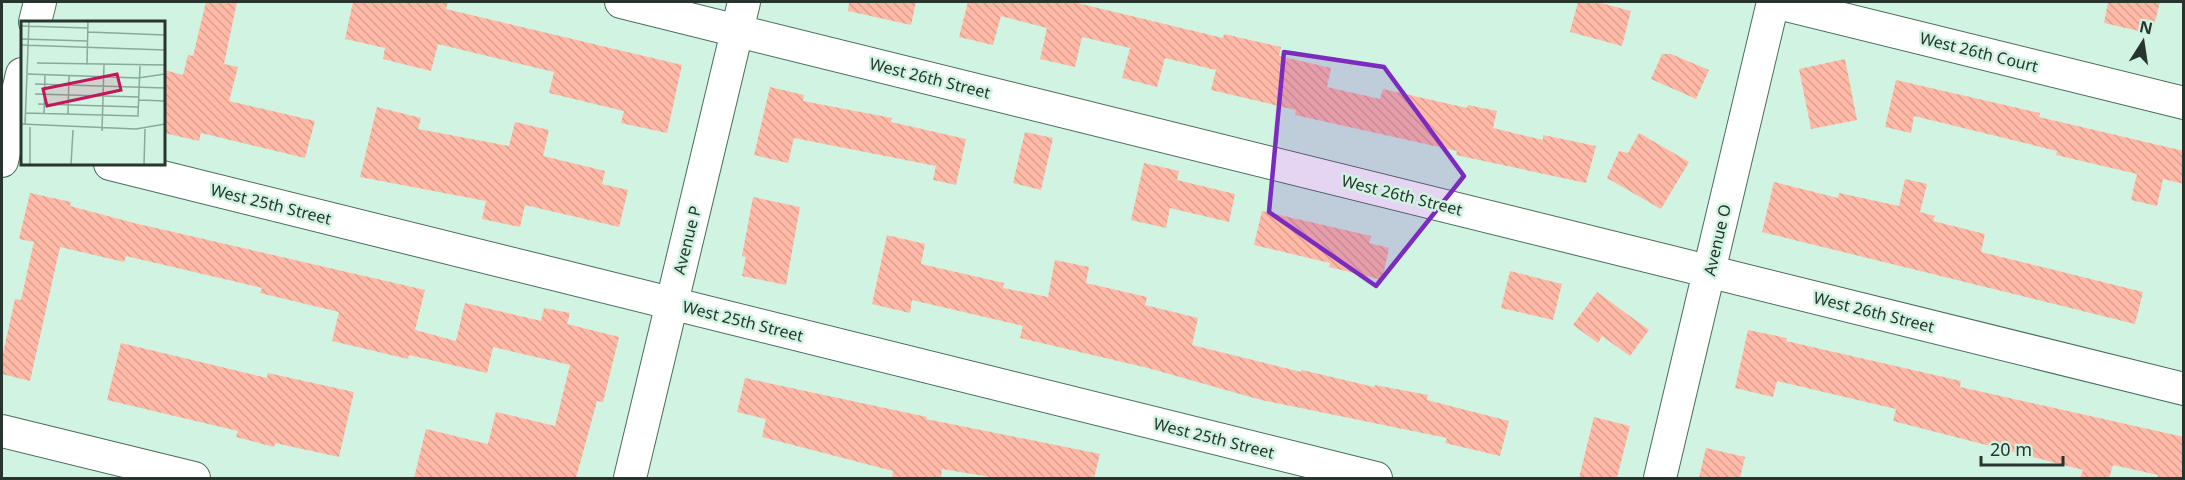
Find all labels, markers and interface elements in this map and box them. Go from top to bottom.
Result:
north arrow [2113,12,2173,72]
text: N [2137,15,2155,39]
inset map [21,21,165,165]
street label: West 26th Court [1917,27,2041,77]
street label: West 26th Street [867,52,993,104]
street label: West 26th Street [1339,169,1465,221]
street label: West 25th Street [208,178,334,230]
street label: Avenue O [1698,202,1736,278]
street label: Avenue P [668,203,706,277]
street label: West 26th Street [1811,286,1937,338]
street label: West 25th Street [680,295,806,347]
street label: West 25th Street [1151,412,1277,464]
scale bar [1981,429,2064,467]
text: 20 m [1990,437,2032,461]

